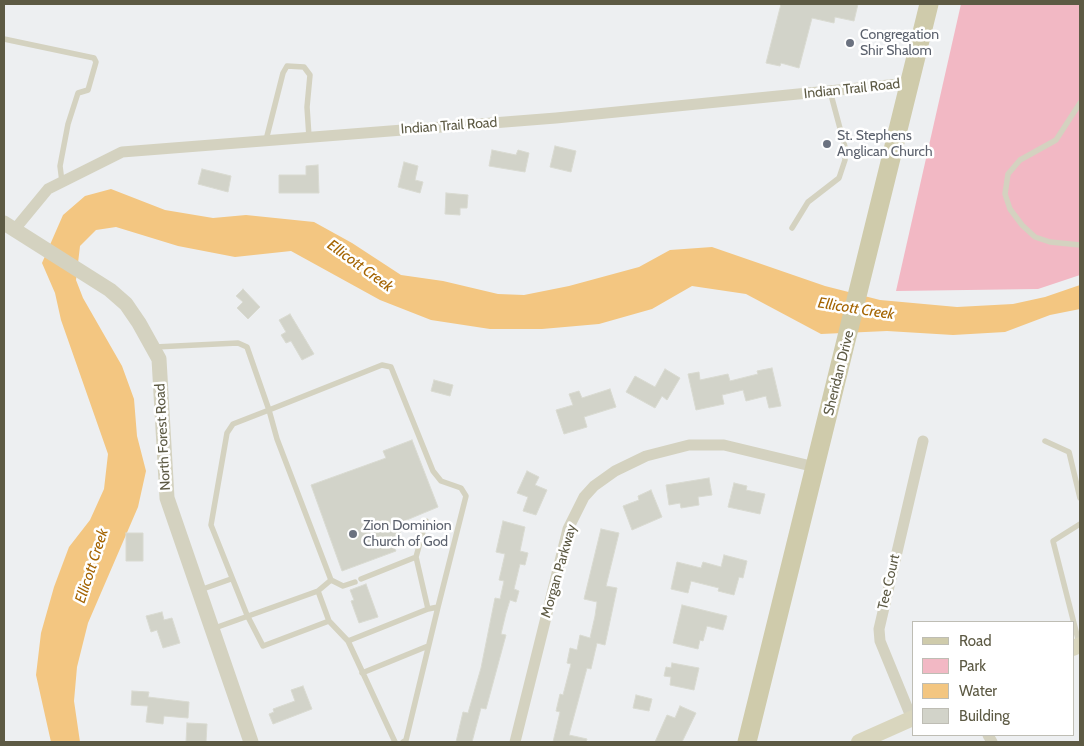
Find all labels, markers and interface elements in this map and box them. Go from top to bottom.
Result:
place label: Congregation Shir Shalom [860,27,939,59]
marker: Congregation Shir Shalom [844,37,856,49]
street label: Indian Trail Road [803,76,901,102]
street label: Indian Trail Road [400,114,498,138]
place label: St. Stephens Anglican Church [837,128,932,160]
marker: St. Stephens Anglican Church [821,138,833,150]
water label: Ellicott Creek [324,236,396,296]
water label: Ellicott Creek [817,294,895,324]
street label: Sheridan Drive [820,329,858,417]
street label: North Forest Road [152,383,174,491]
place label: Zion Dominion Church of God [363,518,452,550]
street label: Morgan Parkway [538,522,580,620]
water label: Ellicott Creek [72,527,112,605]
marker: Zion Dominion Church of God [347,528,359,540]
street label: Tee Court [874,553,904,611]
legend [912,621,1074,736]
text: Road [959,632,992,650]
text: Park [959,657,986,675]
text: Water [959,682,997,700]
text: Building [959,707,1010,725]

